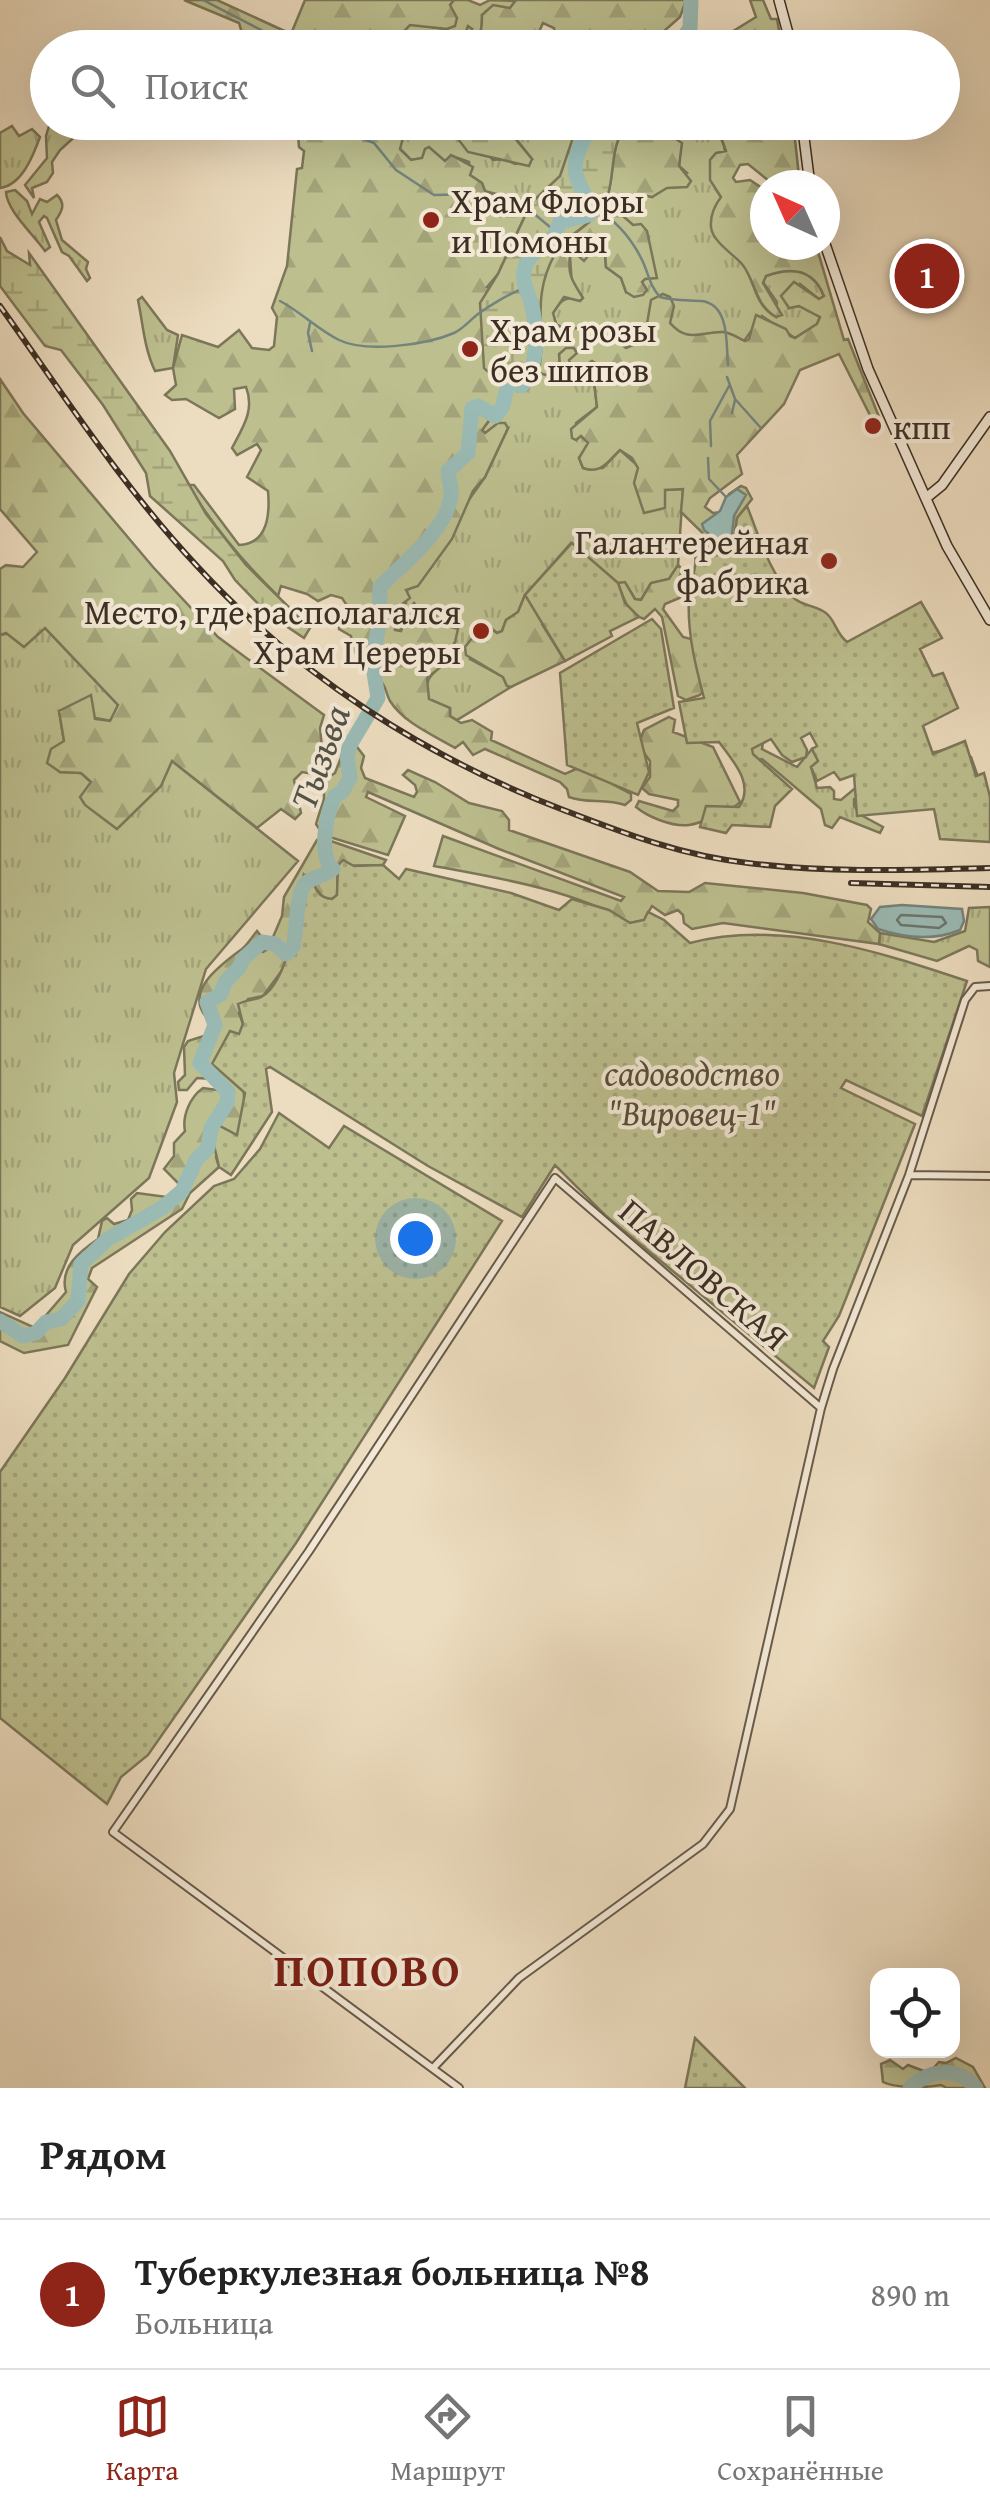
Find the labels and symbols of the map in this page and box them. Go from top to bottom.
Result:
north arrow [750,170,840,260]
place label: Храм Флоры и Помоны [451,175,644,266]
marker: Храм Флоры и Помоны [420,209,442,231]
pin: 1 [894,238,960,314]
place label: Храм розы без шипов [490,304,656,395]
marker: Храм розы без шипов [459,338,481,360]
place label: кпп [893,401,951,452]
marker: кпп [862,415,884,437]
place label: Галантерейная фабрика [575,516,809,607]
marker: Галантерейная фабрика [818,550,840,572]
place label: Место, где располагался Храм Цереры [84,586,461,677]
marker: Место, где располагался Храм Цереры [470,620,492,642]
water label: Тызьва [274,697,364,817]
park label: садоводство "Вировец-1" [604,1047,780,1138]
street label: ПАВЛОВСКАЯ [608,1186,800,1362]
your location [390,1213,441,1264]
district label: ПОПОВО [274,1937,462,2002]

